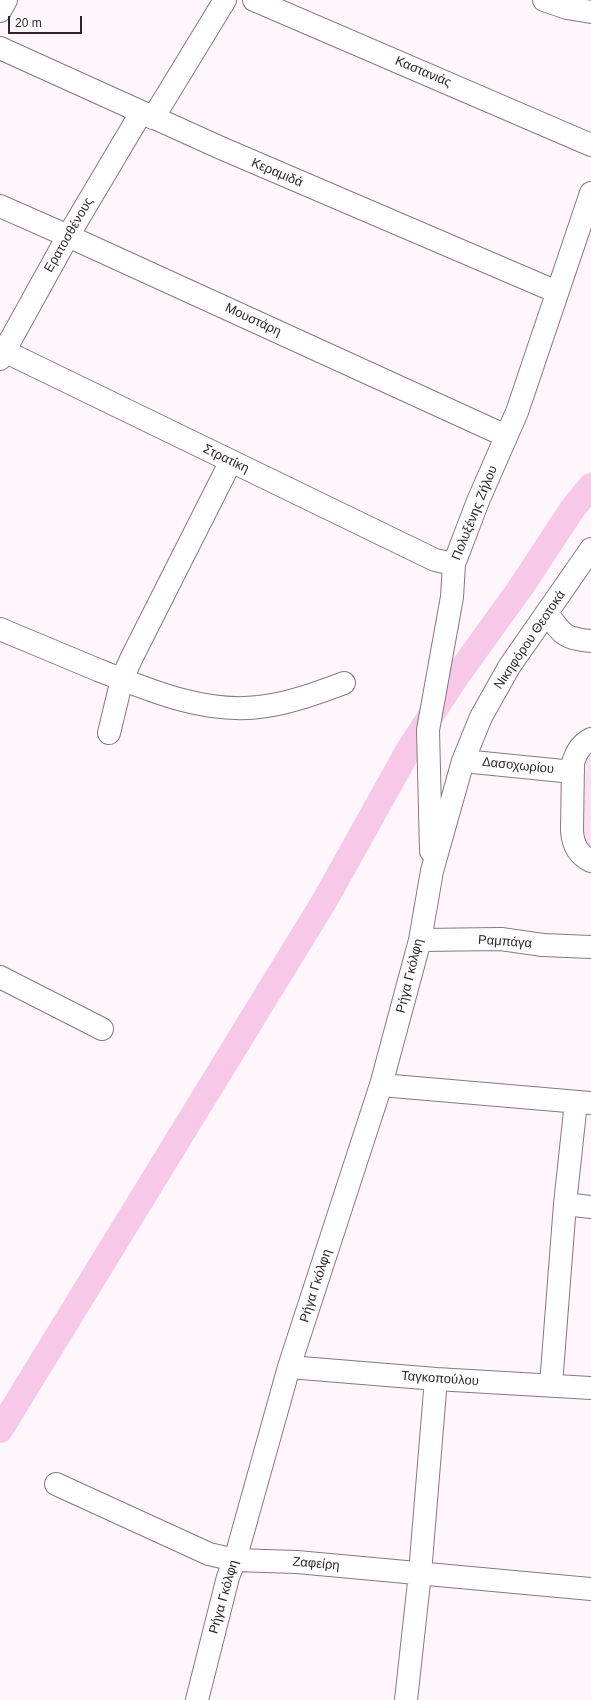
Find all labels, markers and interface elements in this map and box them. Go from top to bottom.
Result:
scale bar [10,8,84,34]
text: 20 m [15,16,42,30]
street label: Καστανιάς [392,53,454,91]
street label: Κεραμιδά [249,155,305,191]
street label: Ερατοσθένους [41,195,97,275]
street label: Μουστάρη [222,300,284,340]
street label: Στρατίκη [200,441,252,477]
street label: Πολυξένης Ζήλου [449,463,501,563]
street label: Νικηφόρου Θεοτοκά [491,588,569,692]
street label: Δασοχωρίου [481,754,555,778]
street label: Ραμπάγα [478,932,532,952]
street label: Ρήγα Γκόλφη [393,937,427,1015]
street label: Ρήγα Γκόλφη [297,1247,335,1325]
street label: Ταγκοπούλου [401,1369,479,1389]
street label: Ζαφείρη [292,1554,340,1574]
street label: Ρήγα Γκόλφη [206,1558,242,1636]

